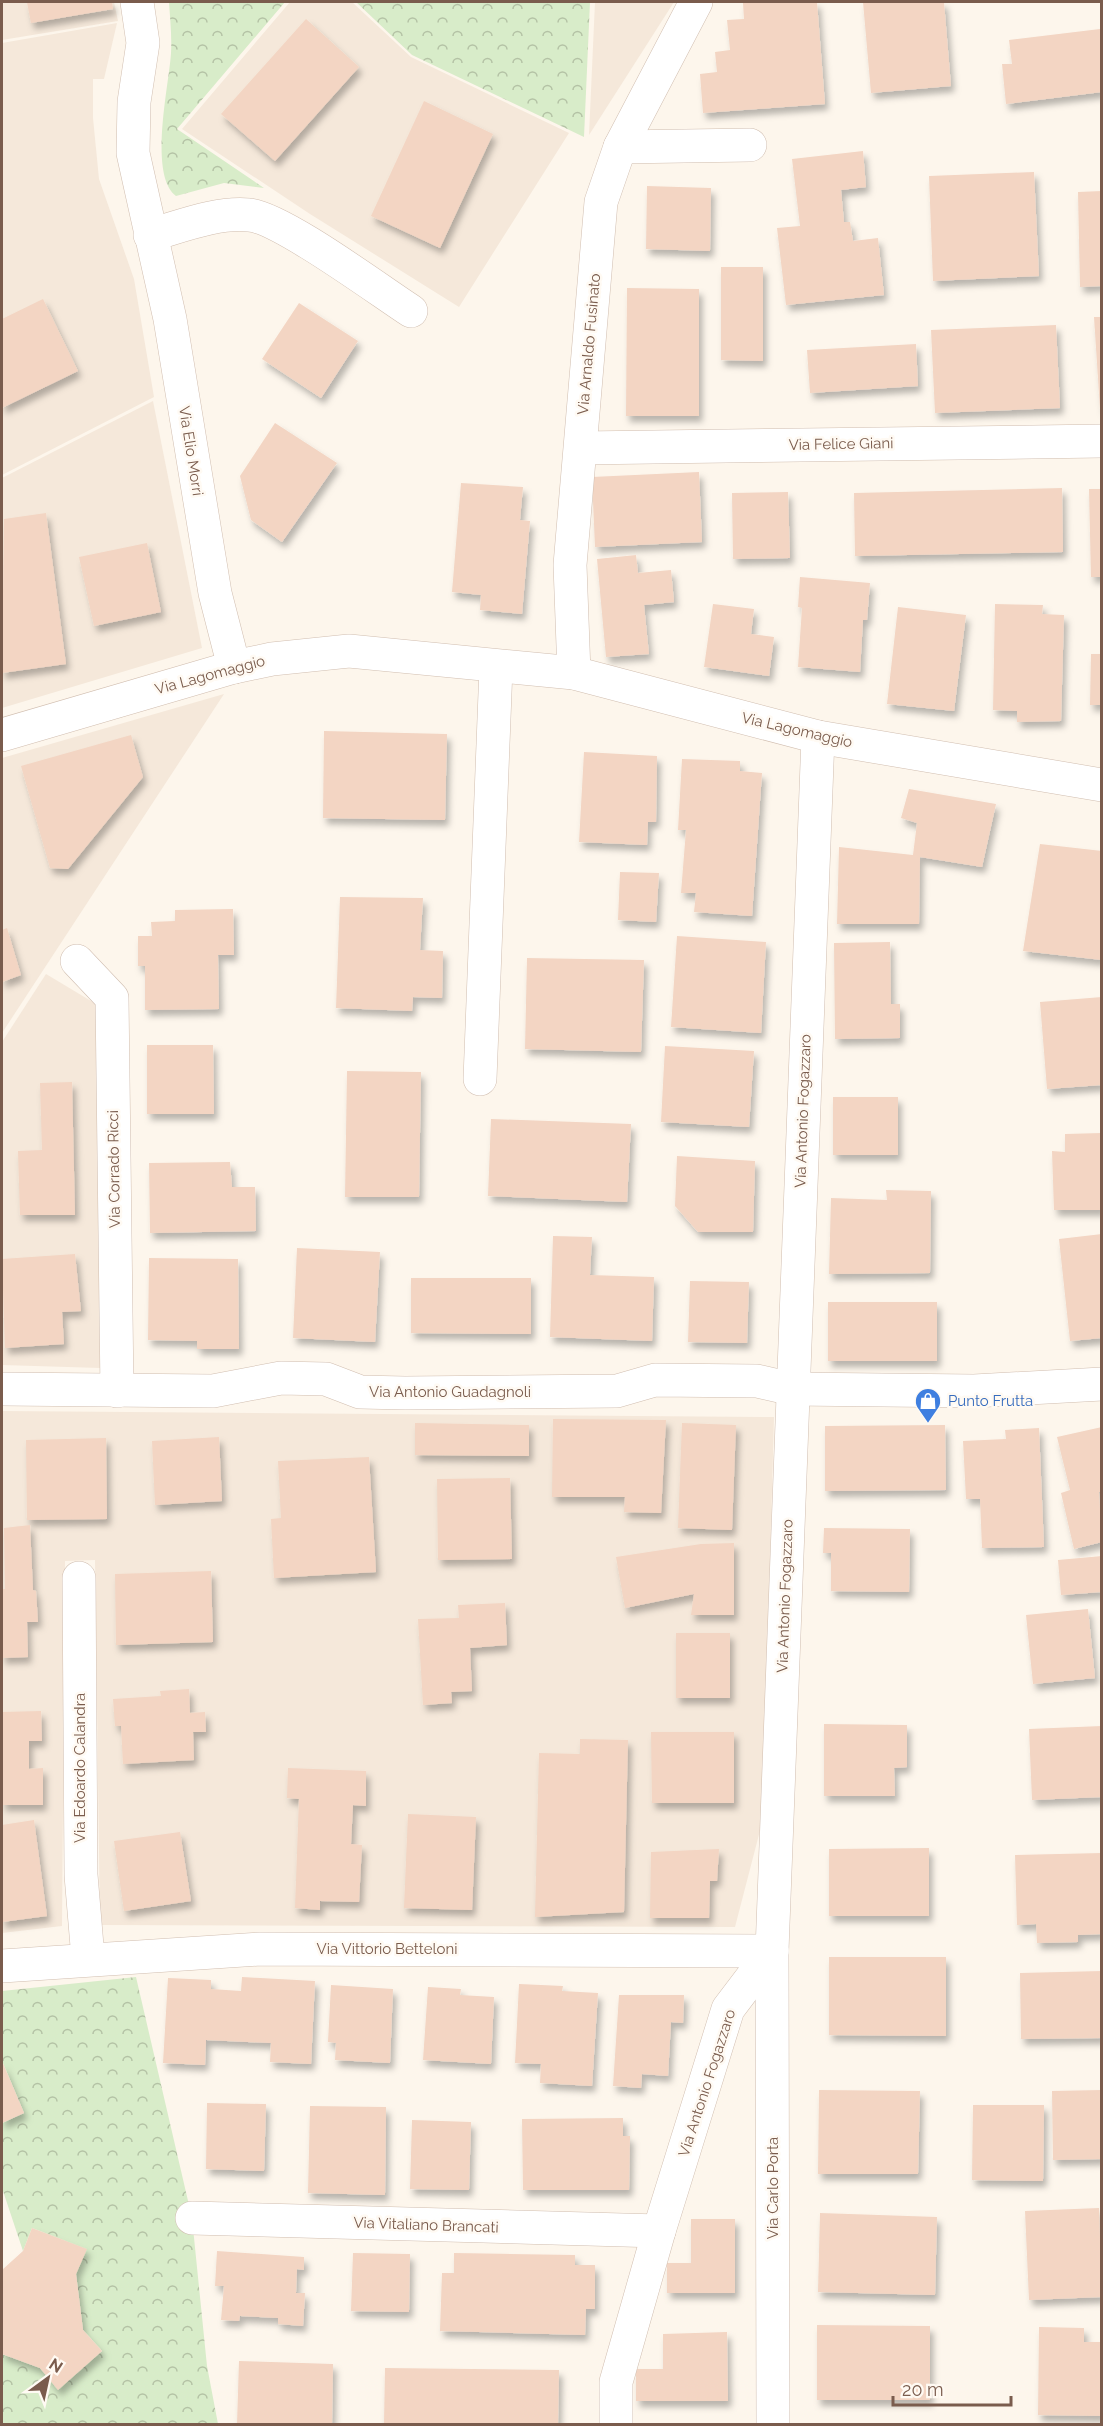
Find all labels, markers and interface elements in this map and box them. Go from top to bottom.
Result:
street label: Via Arnaldo Fusinato [574,272,604,415]
street label: Via Elio Morri [175,405,207,497]
street label: Via Felice Giani [788,434,894,454]
street label: Via Lagomaggio [153,652,267,698]
street label: Via Lagomaggio [740,708,854,752]
street label: Via Antonio Fogazzaro [791,1034,815,1188]
street label: Via Corrado Ricci [104,1110,124,1228]
street label: Via Antonio Guadagnoli [369,1383,531,1401]
shop icon: Punto Frutta [913,1386,943,1424]
place label: Punto Frutta [948,1392,1033,1410]
street label: Via Antonio Fogazzaro [773,1519,797,1673]
street label: Via Edoardo Calandra [71,1693,89,1843]
street label: Via Vittorio Betteloni [317,1940,458,1958]
street label: Via Antonio Fogazzaro [675,2007,739,2159]
street label: Via Carlo Porta [764,2137,782,2239]
street label: Via Vitaliano Brancati [353,2213,499,2237]
north arrow [18,2348,78,2408]
text: N [46,2355,66,2377]
scale bar [893,2369,1012,2407]
text: 20 m [902,2379,944,2400]

